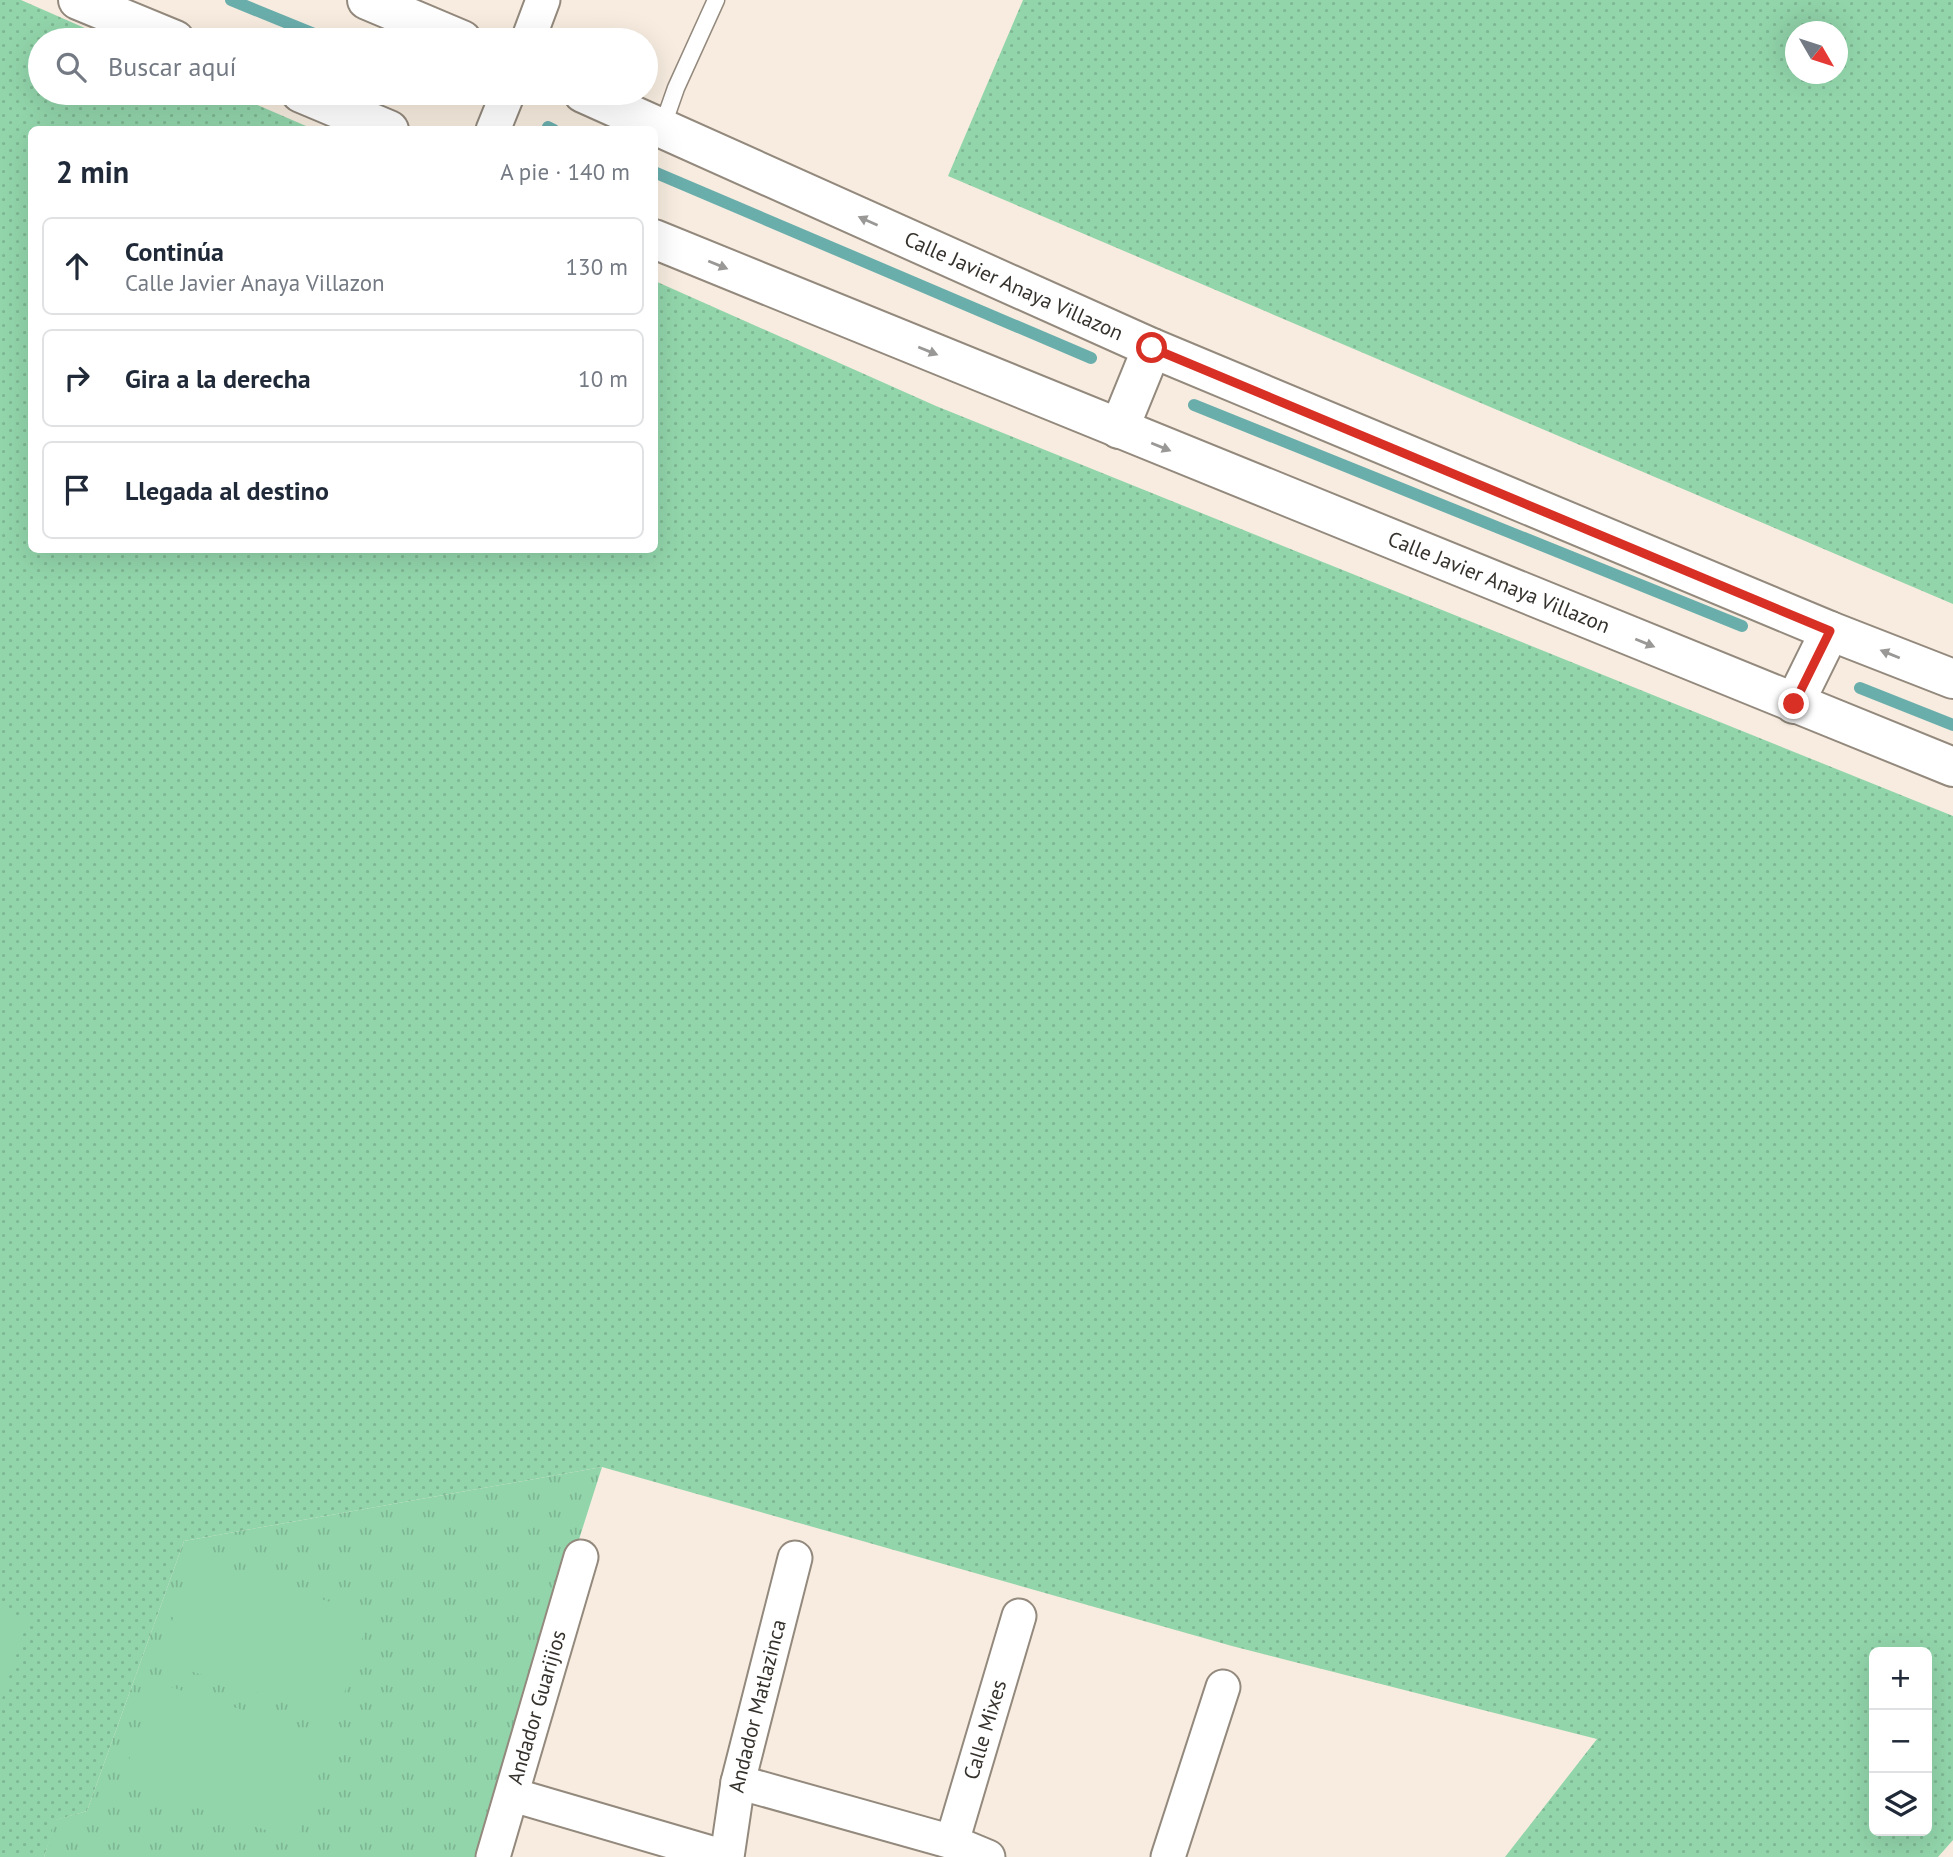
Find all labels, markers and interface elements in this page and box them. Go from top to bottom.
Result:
north arrow [1785,21,1848,84]
search box [28,28,658,105]
icon: search [52,48,90,86]
text: Buscar aquí [108,50,236,83]
text: 2 min [56,152,129,191]
text: A pie · 140 m [500,157,630,186]
one-way arrow [858,215,878,226]
street label: Calle Javier Anaya Villazon [900,225,1128,346]
text: Continúa [125,235,224,268]
icon: ahead [58,247,96,285]
text: 130 m [566,252,628,281]
one-way arrow [707,260,728,271]
text: Calle Javier Anaya Villazon [125,268,385,297]
route start [1136,332,1167,363]
one-way arrow [918,346,939,357]
icon: right [58,359,96,397]
text: Gira a la derecha [125,362,311,395]
text: 10 m [578,364,628,393]
one-way arrow [1151,441,1172,452]
icon: arrive [58,471,96,509]
text: Llegada al destino [125,474,329,507]
street label: Calle Javier Anaya Villazon [1384,525,1614,639]
one-way arrow [1634,638,1655,649]
one-way arrow [1879,648,1900,659]
route end [1778,688,1809,719]
street label: Andador Matlazinca [723,1616,792,1795]
street label: Andador Guarijios [501,1627,572,1788]
map controls [1869,1647,1932,1836]
button: + [1869,1647,1932,1710]
street label: Calle Mixes [957,1677,1012,1783]
button: − [1869,1710,1932,1773]
button: layers [1869,1773,1932,1836]

